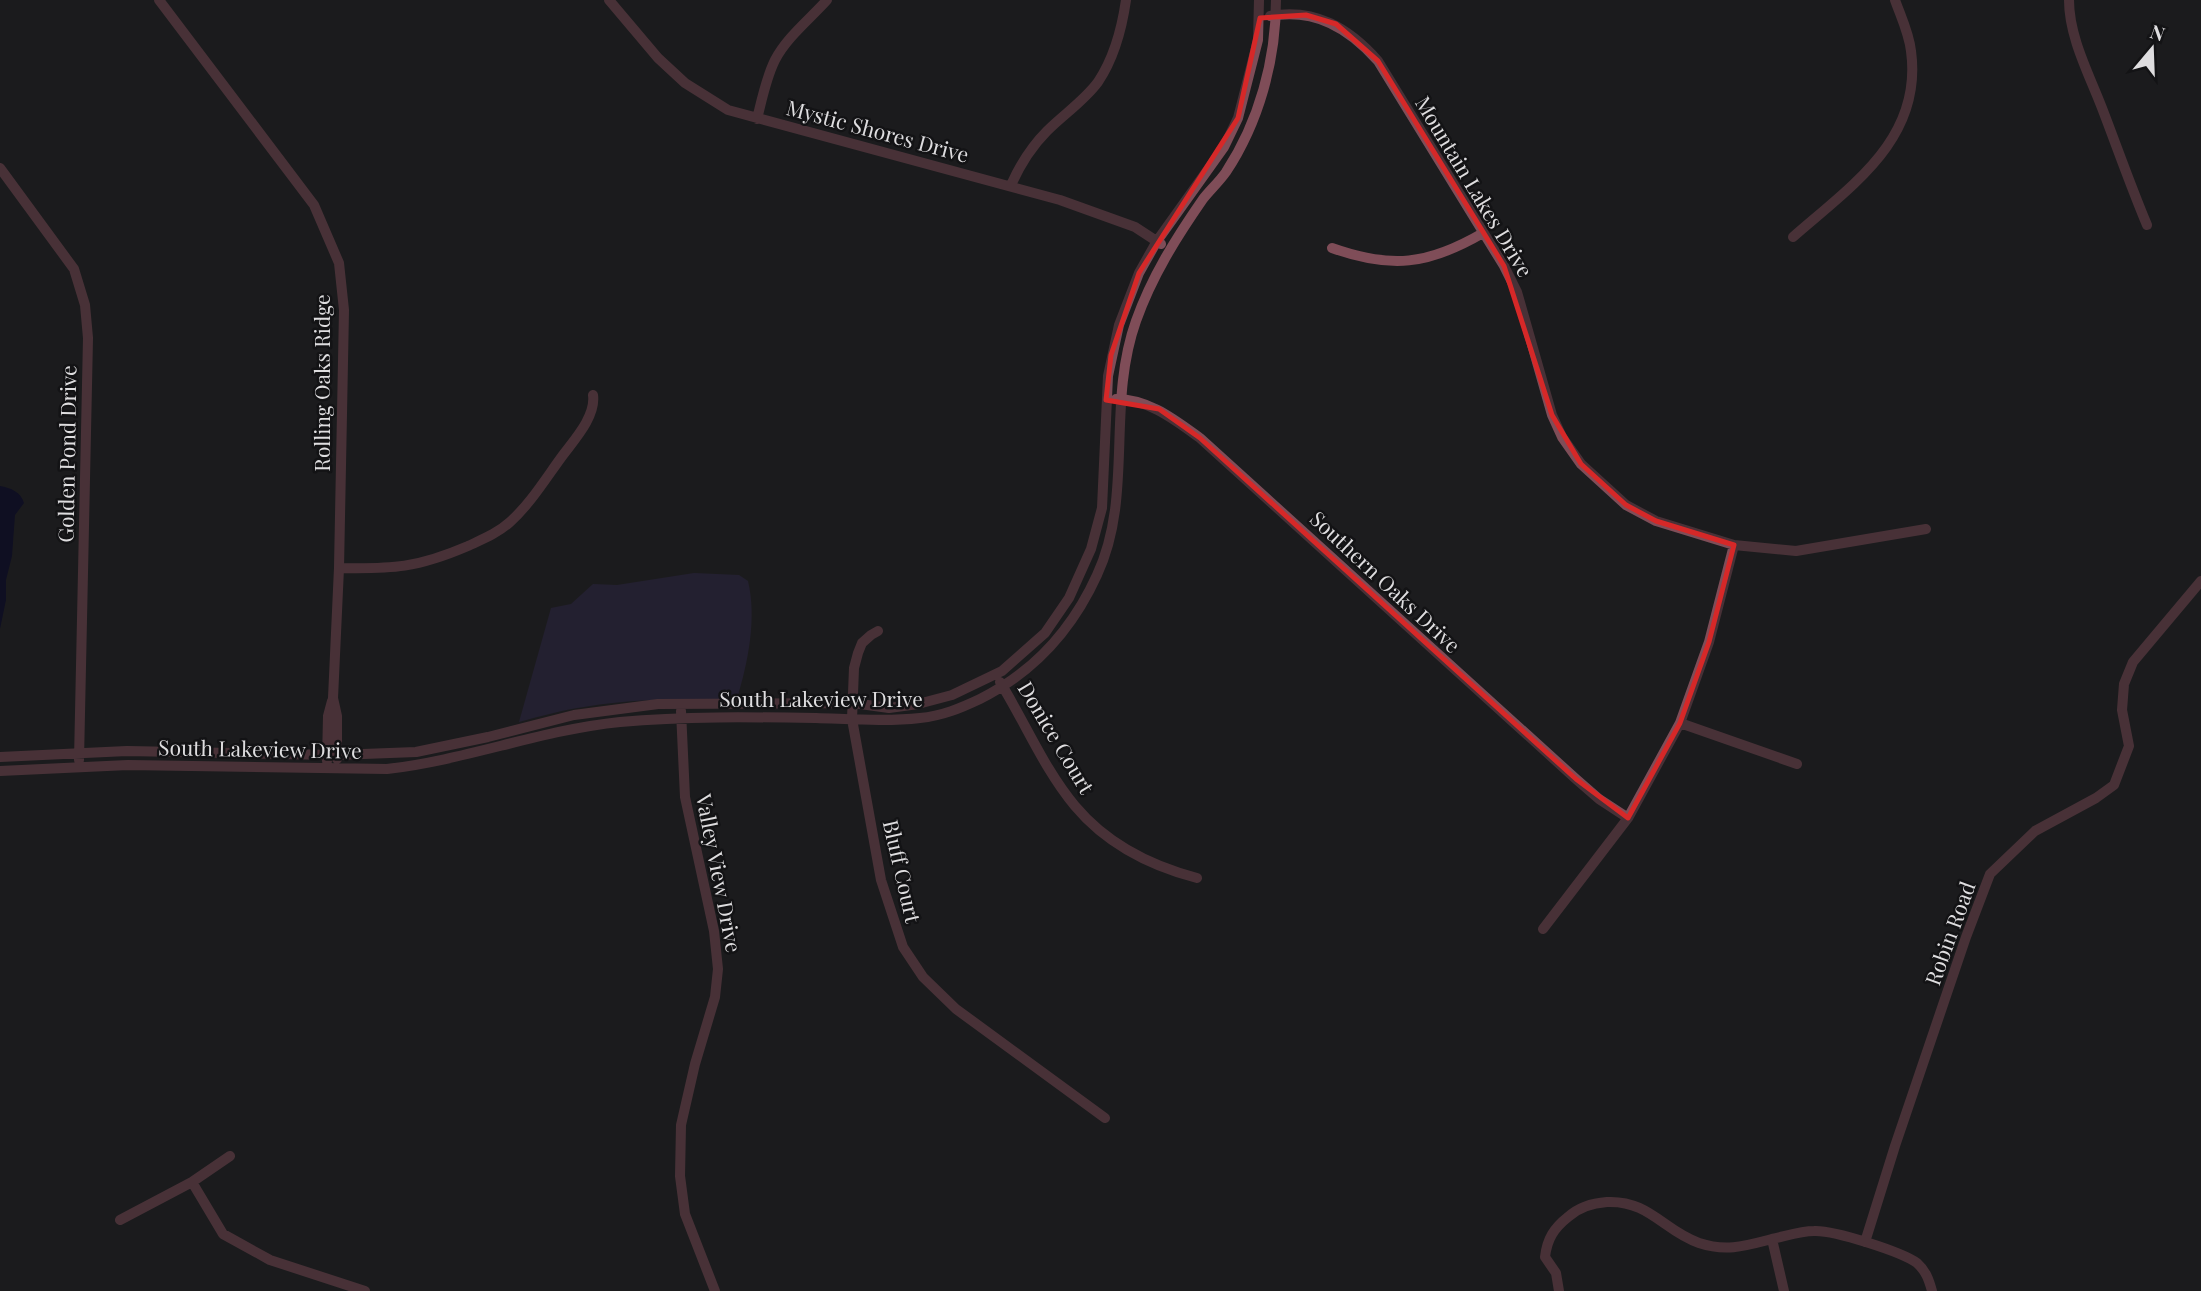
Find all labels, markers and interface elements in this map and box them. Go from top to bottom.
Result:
north arrow [2117,14,2187,84]
text: N [2147,17,2169,47]
street label: Mountain Lakes Drive [1410,90,1540,282]
street label: Mystic Shores Drive [784,92,972,168]
street label: Rolling Oaks Ridge [307,294,335,472]
street label: Golden Pond Drive [50,365,82,543]
street label: Southern Oaks Drive [1305,504,1467,658]
street label: Donice Court [1012,676,1102,799]
street label: South Lakeview Drive [719,684,923,712]
street label: South Lakeview Drive [158,732,362,764]
street label: Valley View Drive [691,790,749,955]
street label: Bluff Court [878,817,929,926]
street label: Robin Road [1917,877,1981,989]

